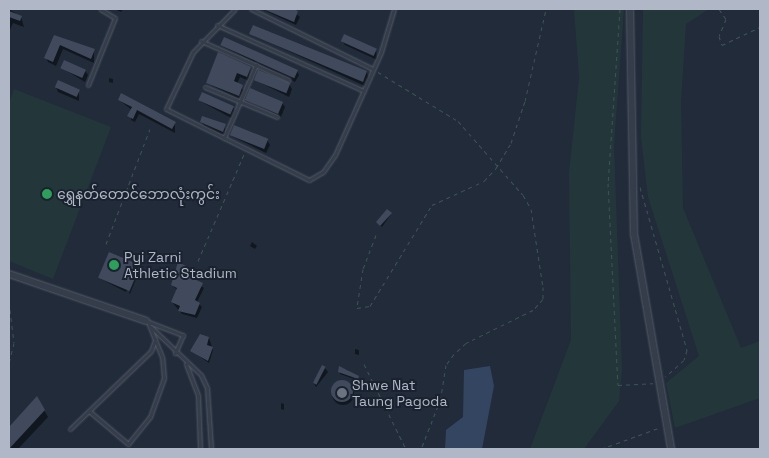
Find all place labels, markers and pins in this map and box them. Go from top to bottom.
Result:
place label: ရွှေနတ်တောင်ဘောလုံးကွင်း [57,186,220,202]
marker: ရွှေနတ်တောင်ဘောလုံးကွင်း [41,188,53,200]
place label: Pyi Zarni Athletic Stadium [124,249,237,282]
marker: Pyi Zarni Athletic Stadium [108,259,120,271]
place label: Shwe Nat Taung Pagoda [352,377,447,410]
marker: Shwe Nat Taung Pagoda [336,387,348,399]

